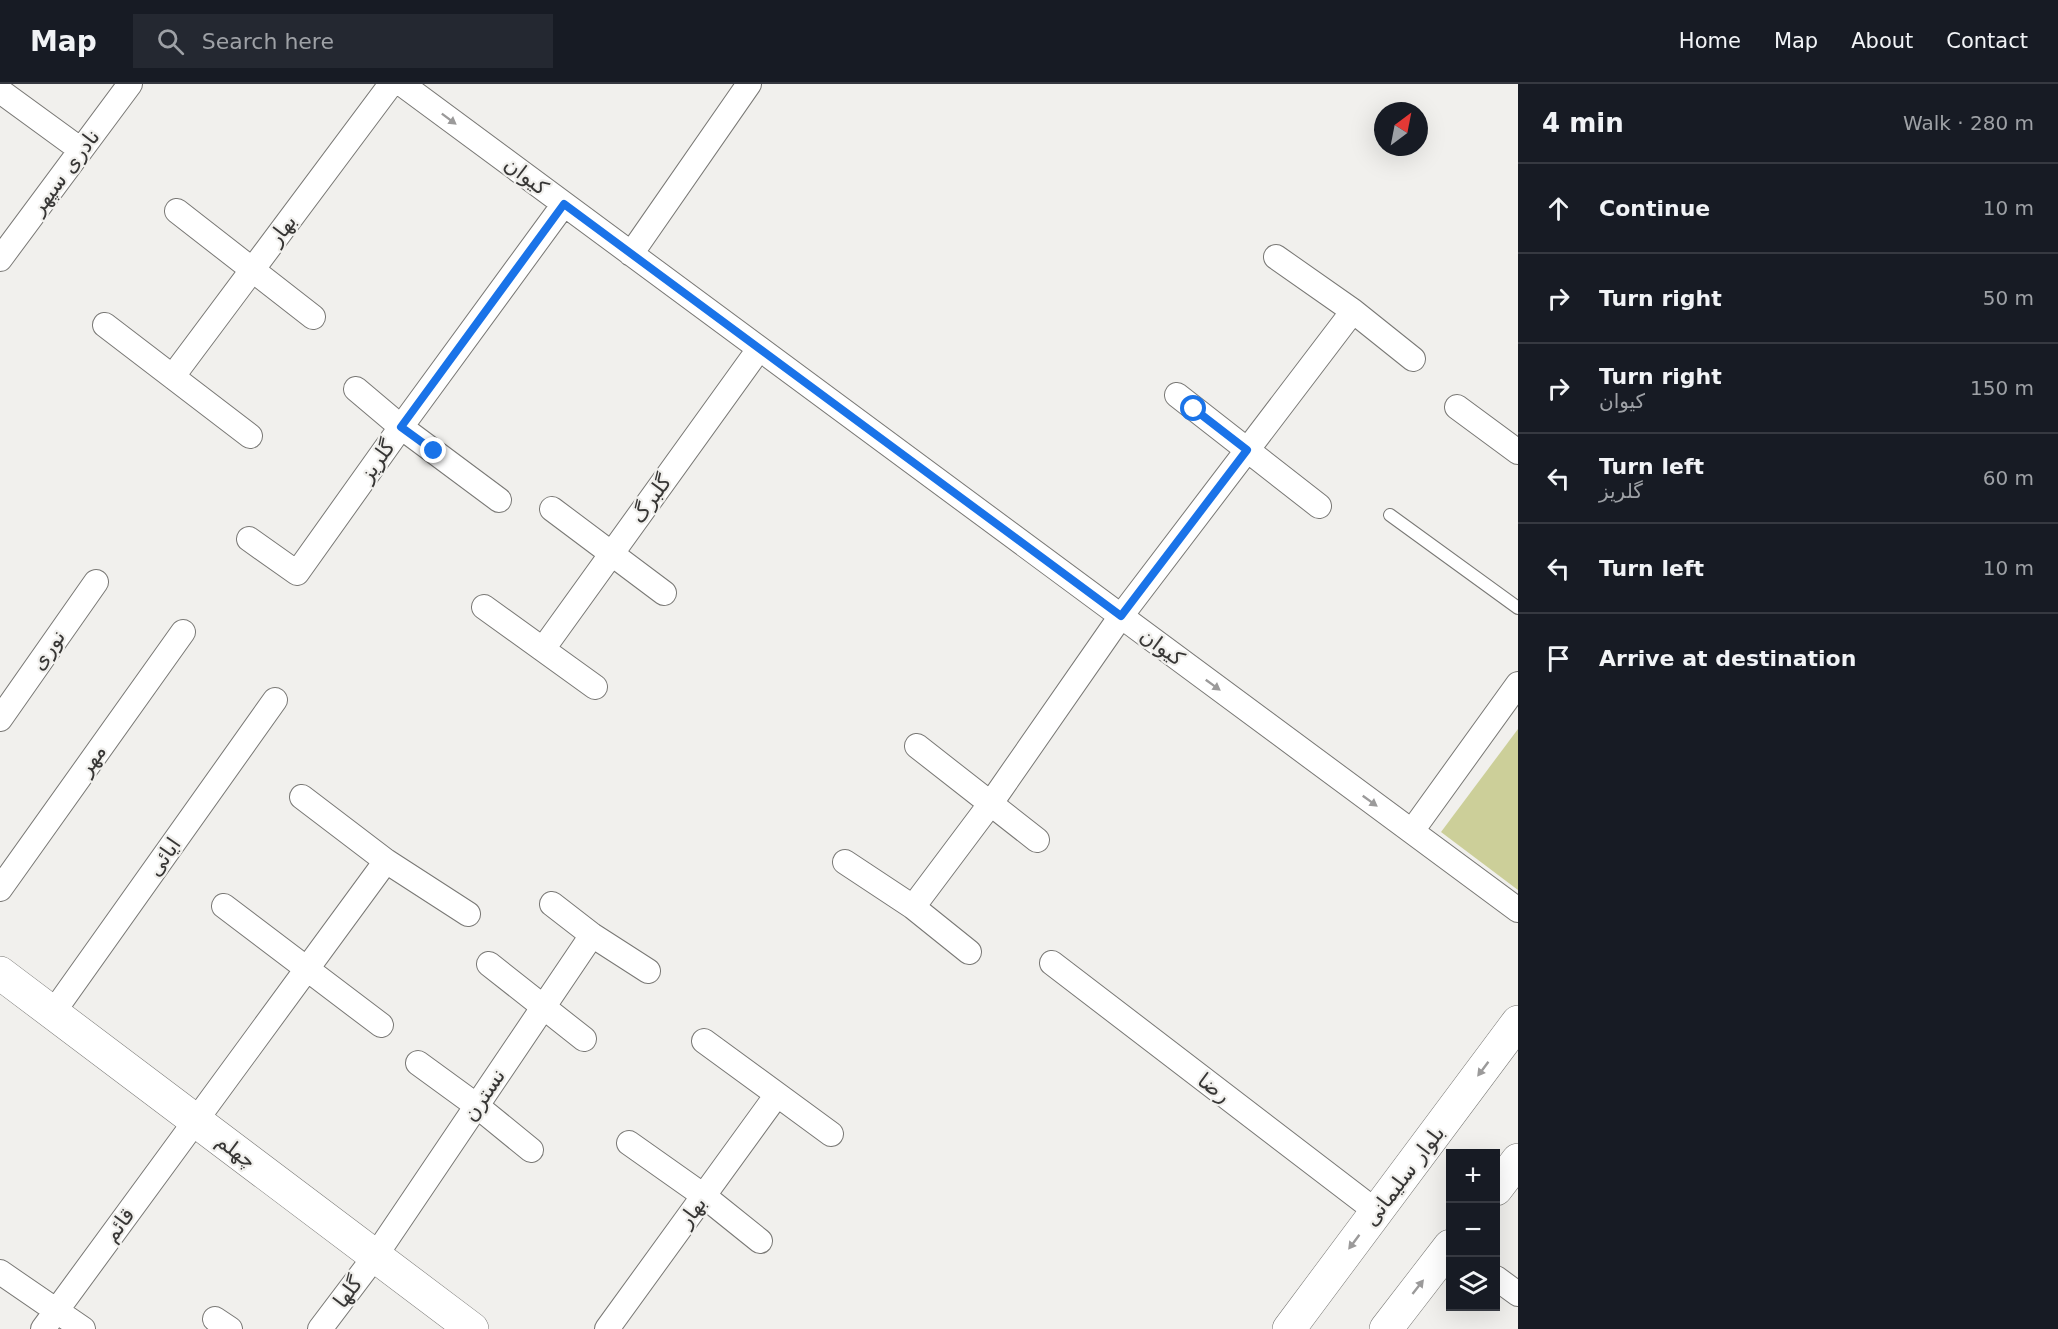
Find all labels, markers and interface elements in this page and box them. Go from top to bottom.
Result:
search box [133,14,553,68]
text: Map [30,25,97,58]
icon: search [154,25,187,58]
text: Search here [202,29,334,54]
text: Home [1679,29,1741,53]
text: Map [1774,29,1818,53]
text: About [1851,29,1913,53]
text: Contact [1946,29,2028,53]
north arrow [1374,102,1428,156]
text: 4 min [1542,108,1624,138]
text: Walk · 280 m [1903,111,2034,135]
one-way arrow [440,113,456,125]
street label: نادری سپهر [25,125,105,220]
street label: کیوان [499,152,553,200]
icon: ahead [1542,192,1575,225]
text: Continue [1599,196,1710,221]
text: 10 m [1983,196,2034,220]
street label: بهار [262,210,301,251]
icon: right [1542,282,1575,315]
text: Turn right [1599,286,1722,311]
text: 50 m [1983,286,2034,310]
text: Turn right [1599,364,1722,389]
icon: right [1542,372,1575,405]
text: 150 m [1970,376,2034,400]
text: کیوان [1599,389,1645,413]
route start [1180,395,1206,421]
street label: گلریز [353,435,400,488]
route end [420,437,446,463]
text: Turn left [1599,454,1704,479]
icon: left [1542,462,1575,495]
text: 60 m [1983,466,2034,490]
street label: گلبرگ [626,470,676,528]
text: گلریز [1599,479,1643,503]
icon: left [1542,552,1575,585]
text: Turn left [1599,556,1704,581]
text: 10 m [1983,556,2034,580]
street label: کیوان [1135,623,1189,671]
street label: نوری [26,625,70,675]
icon: arrive [1542,642,1575,675]
text: Arrive at destination [1599,646,1856,671]
one-way arrow [1206,678,1221,690]
street label: مهر [72,740,111,781]
one-way arrow [1362,794,1378,807]
street label: ایائی [142,833,186,881]
one-way arrow [1477,1061,1489,1077]
street label: نسترن [458,1064,510,1126]
street label: رضا [1193,1068,1235,1108]
street label: بلوار سلیمانی [1359,1121,1449,1231]
street label: چهلم [211,1128,261,1174]
map controls [1446,1149,1500,1311]
button: + [1446,1149,1500,1203]
street label: بهار [672,1192,711,1233]
street label: قائم [99,1203,140,1247]
button: − [1446,1203,1500,1257]
one-way arrow [1348,1234,1360,1250]
button: layers [1446,1257,1500,1311]
street label: گلها [328,1272,368,1312]
one-way arrow [1412,1280,1424,1295]

